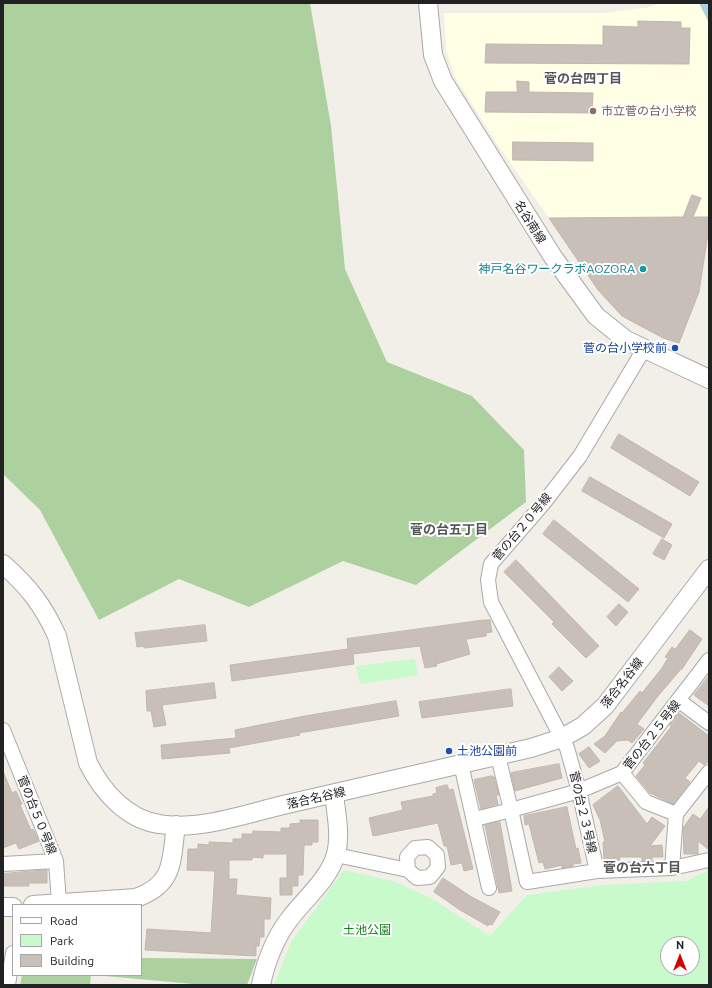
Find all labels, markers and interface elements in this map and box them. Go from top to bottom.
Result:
district label: 菅の台四丁目 [544,71,622,87]
place label: 市立菅の台小学校 [601,104,697,118]
marker: 市立菅の台小学校 [588,106,598,116]
street label: 名谷南線 [511,198,549,246]
place label: 神戸名谷ワークラボAOZORA [478,262,635,276]
marker: 神戸名谷ワークラボAOZORA [638,264,648,274]
place label: 菅の台小学校前 [583,341,667,355]
marker: 菅の台小学校前 [670,343,680,353]
street label: 菅の台２０号線 [489,490,555,564]
district label: 菅の台五丁目 [410,522,488,538]
street label: 落合名谷線 [598,655,646,711]
street label: 菅の台２５号線 [620,697,684,773]
place label: 土池公園前 [457,744,517,758]
marker: 土池公園前 [444,746,454,756]
street label: 菅の台２３号線 [567,769,599,855]
street label: 菅の台５０号線 [15,773,59,857]
street label: 落合名谷線 [285,784,347,812]
district label: 菅の台六丁目 [603,860,681,876]
legend [12,904,142,976]
text: Road [50,914,78,927]
park label: 土池公園 [343,923,391,937]
text: Park [50,934,74,947]
north arrow [660,936,700,976]
text: N [676,939,684,951]
text: Building [50,954,94,967]

